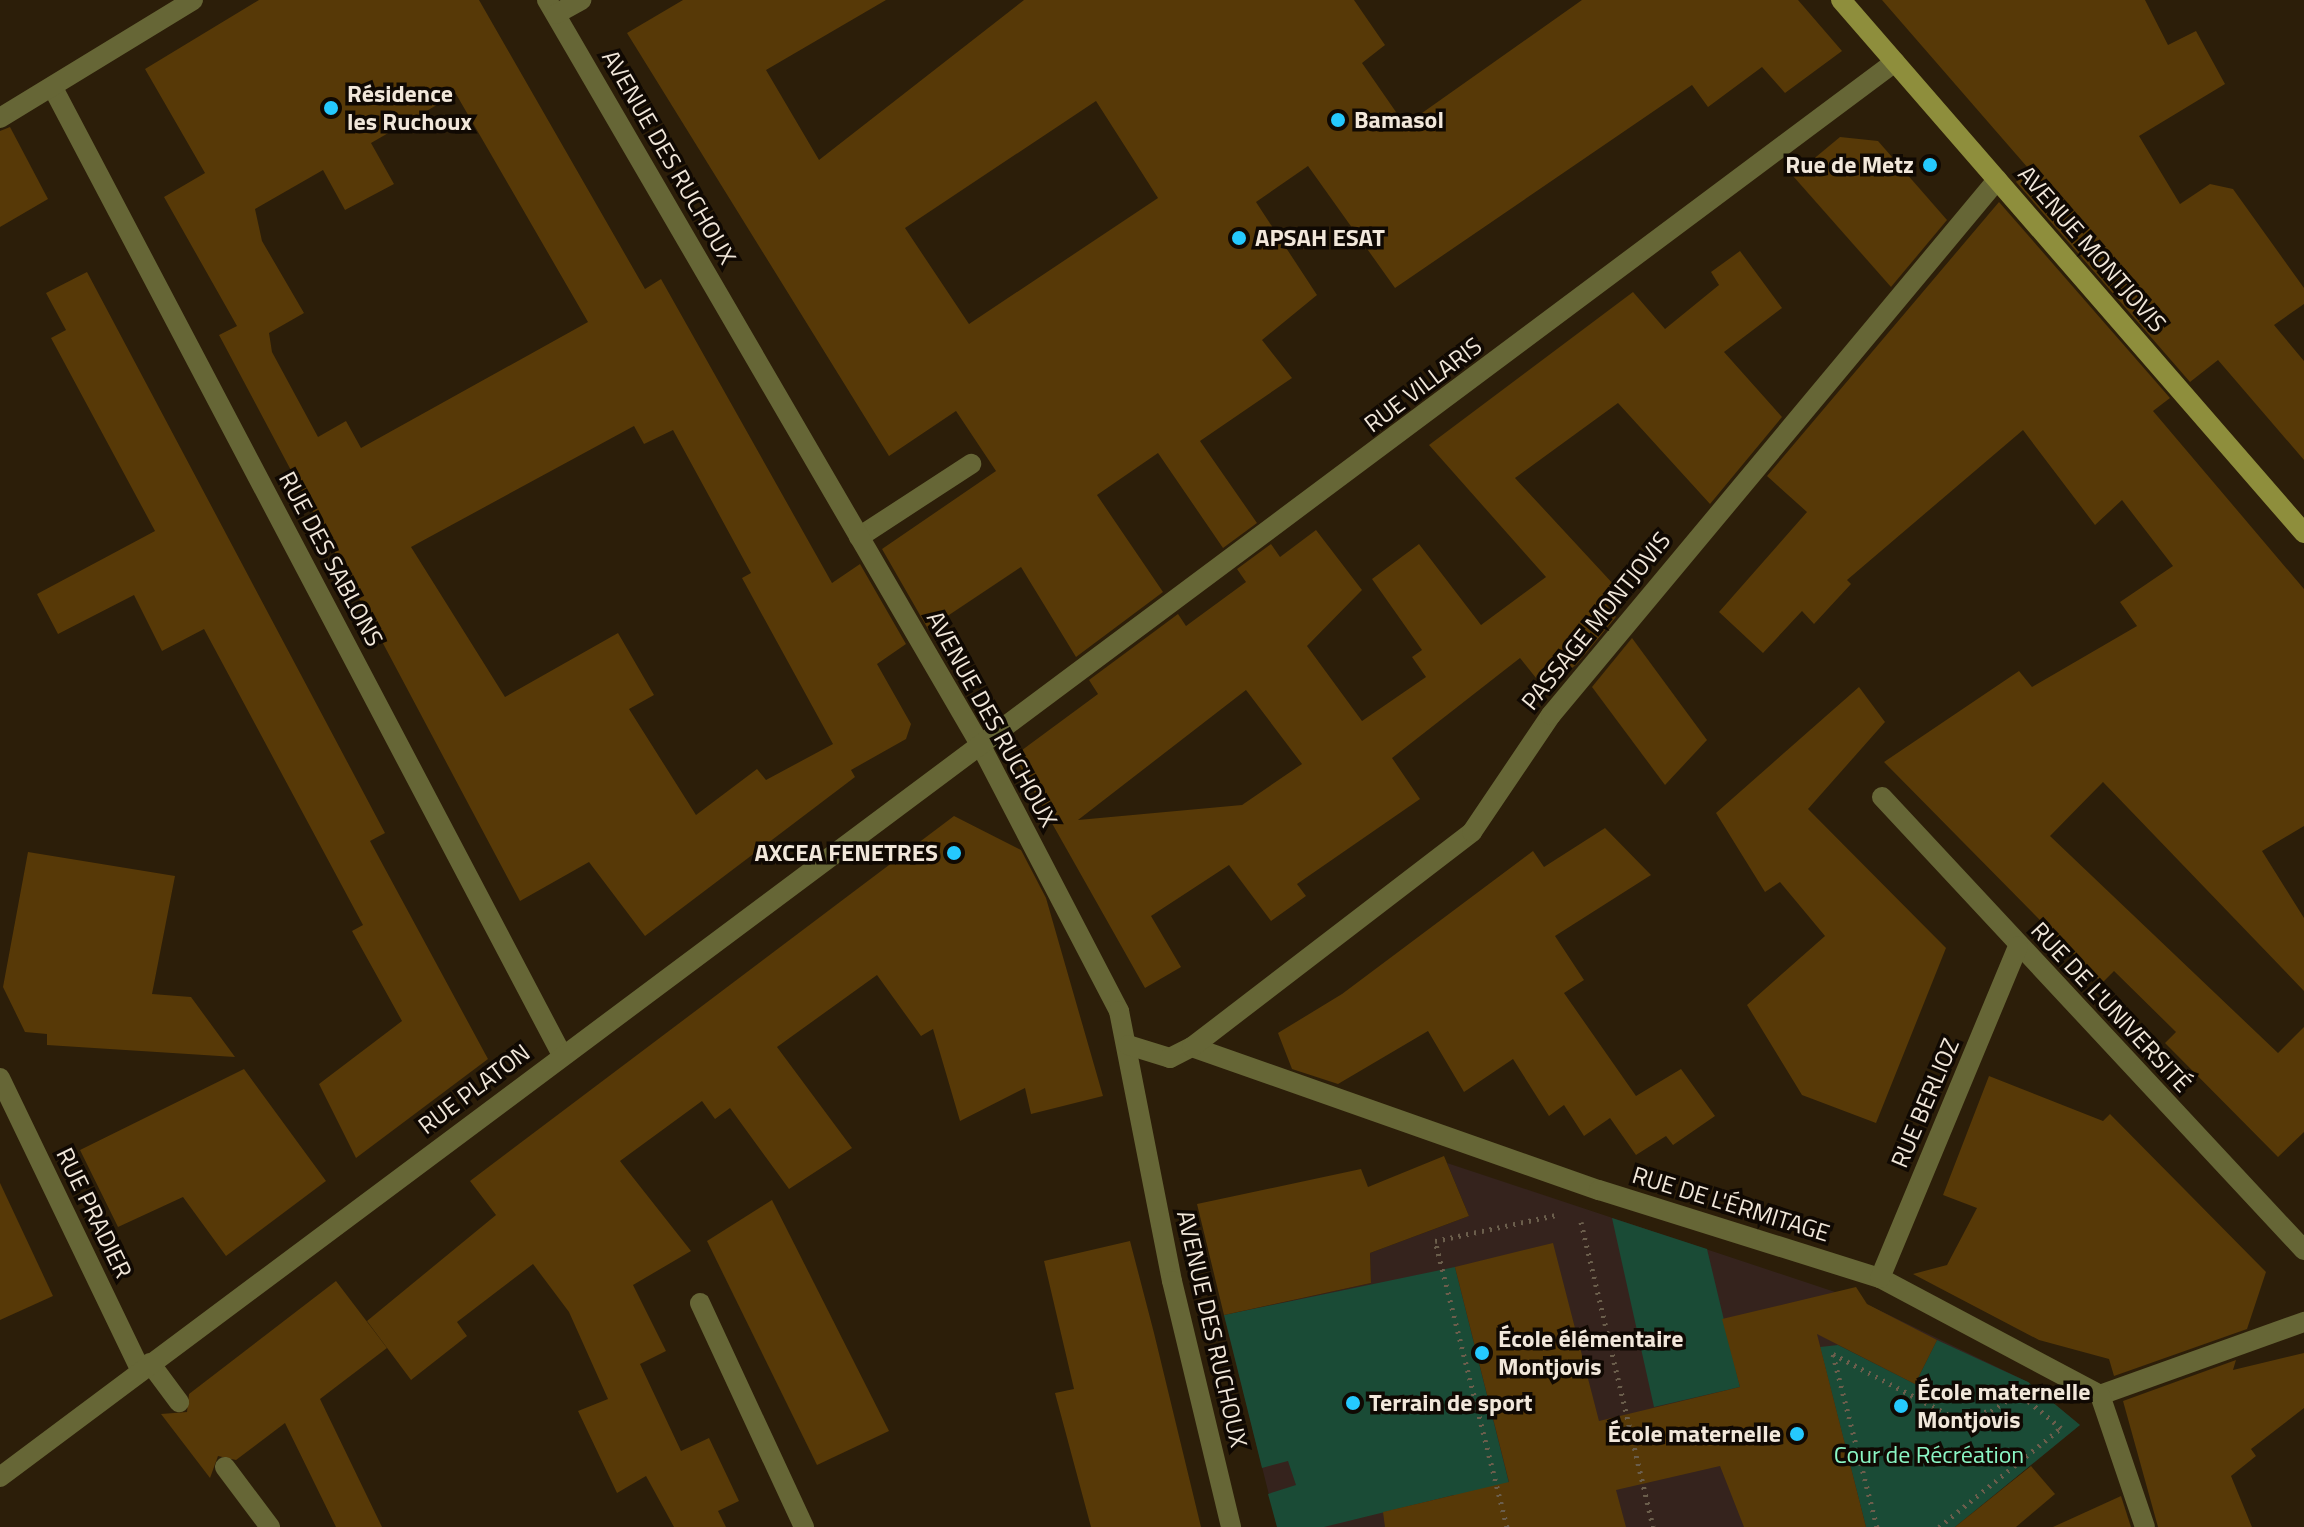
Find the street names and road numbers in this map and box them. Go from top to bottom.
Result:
street label: AVENUE DES RUCHOUX [596,45,742,269]
street label: AVENUE MONTJOVIS [2012,160,2172,338]
street label: RUE VILLARIS [1359,331,1487,439]
street label: RUE DES SABLONS [273,467,389,651]
street label: PASSAGE MONTJOVIS [1515,526,1677,716]
street label: AVENUE DES RUCHOUX [921,606,1063,832]
street label: RUE DE L'UNIVERSITÉ [2025,916,2197,1098]
street label: RUE BERLIOZ [1885,1034,1965,1172]
street label: RUE PLATON [413,1038,535,1140]
street label: RUE PRADIER [50,1143,138,1283]
street label: RUE DE L'ÉRMITAGE [1629,1160,1833,1248]
street label: AVENUE DES RUCHOUX [1171,1208,1253,1450]

